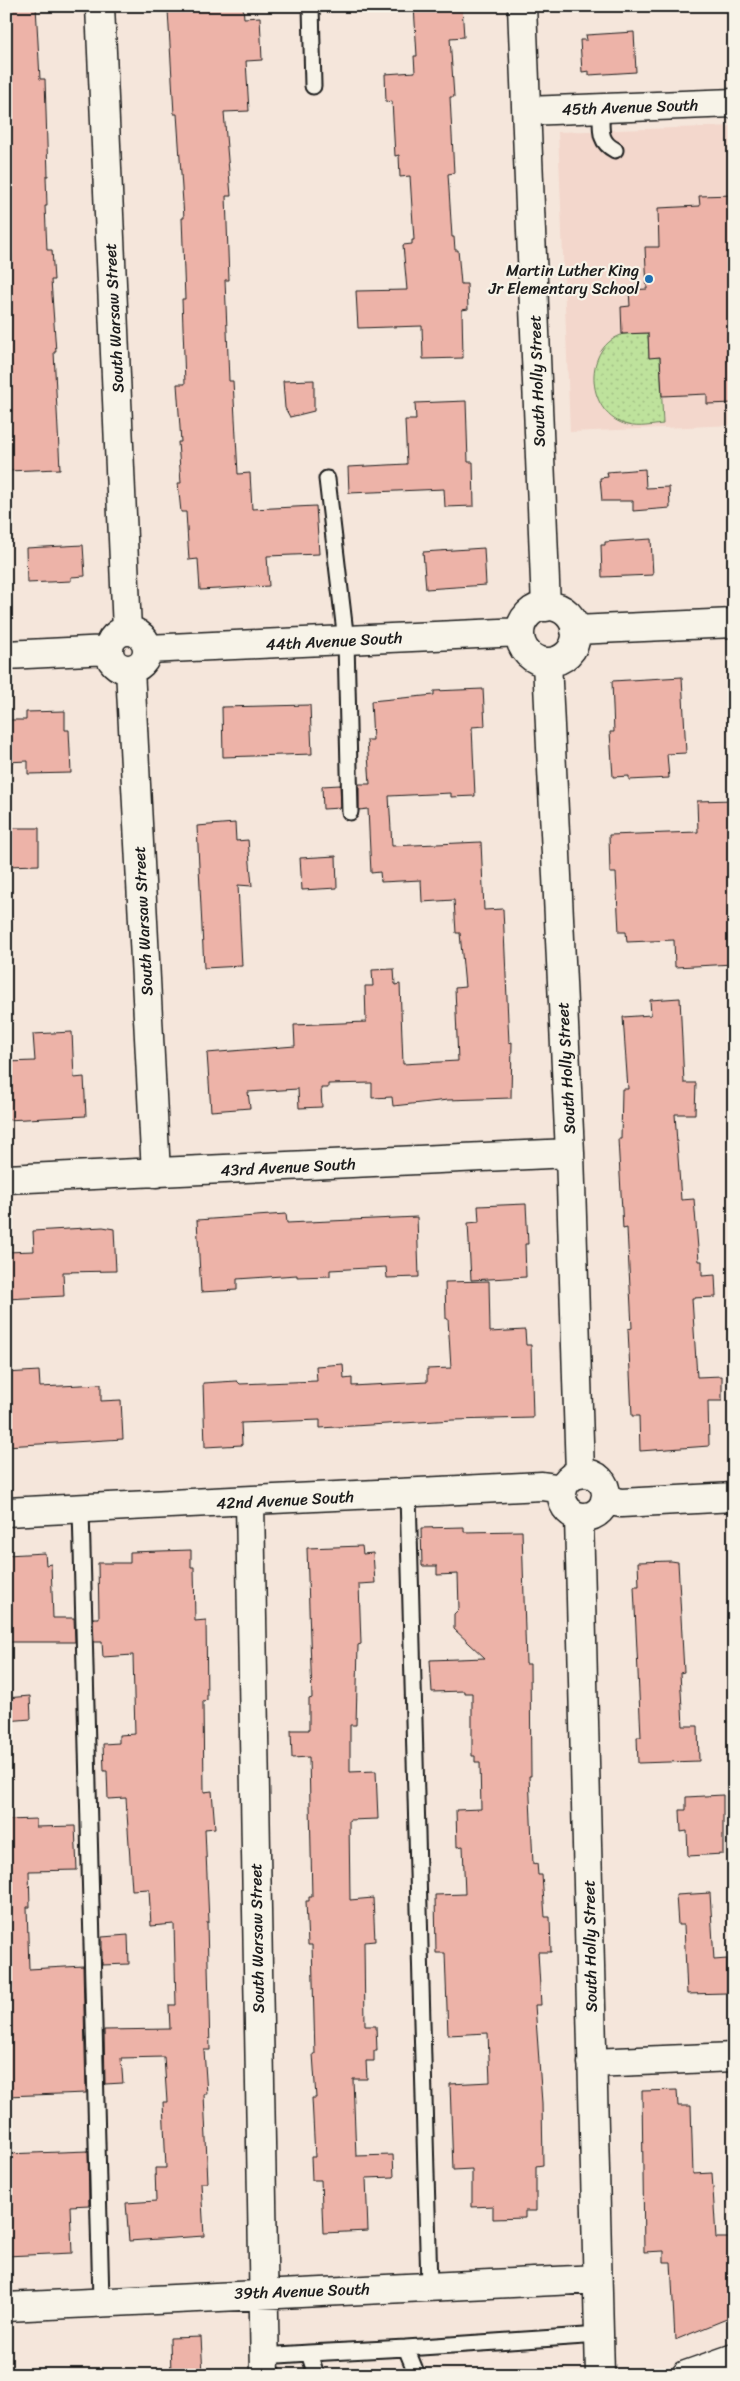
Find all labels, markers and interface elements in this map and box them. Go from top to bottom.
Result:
street label: 45th Avenue South [561,90,699,124]
street label: South Warsaw Street [96,242,132,394]
place label: Martin Luther King Jr Elementary School [488,256,639,303]
marker: Martin Luther King Jr Elementary School [643,273,655,285]
street label: South Holly Street [520,314,554,448]
street label: 44th Avenue South [265,623,403,659]
street label: South Warsaw Street [125,845,161,997]
street label: South Holly Street [548,1001,584,1135]
street label: 43rd Avenue South [220,1149,356,1185]
street label: 42nd Avenue South [215,1482,355,1518]
street label: South Warsaw Street [241,1863,273,2013]
street label: South Holly Street [574,1880,606,2012]
street label: 39th Avenue South [234,2274,370,2308]

